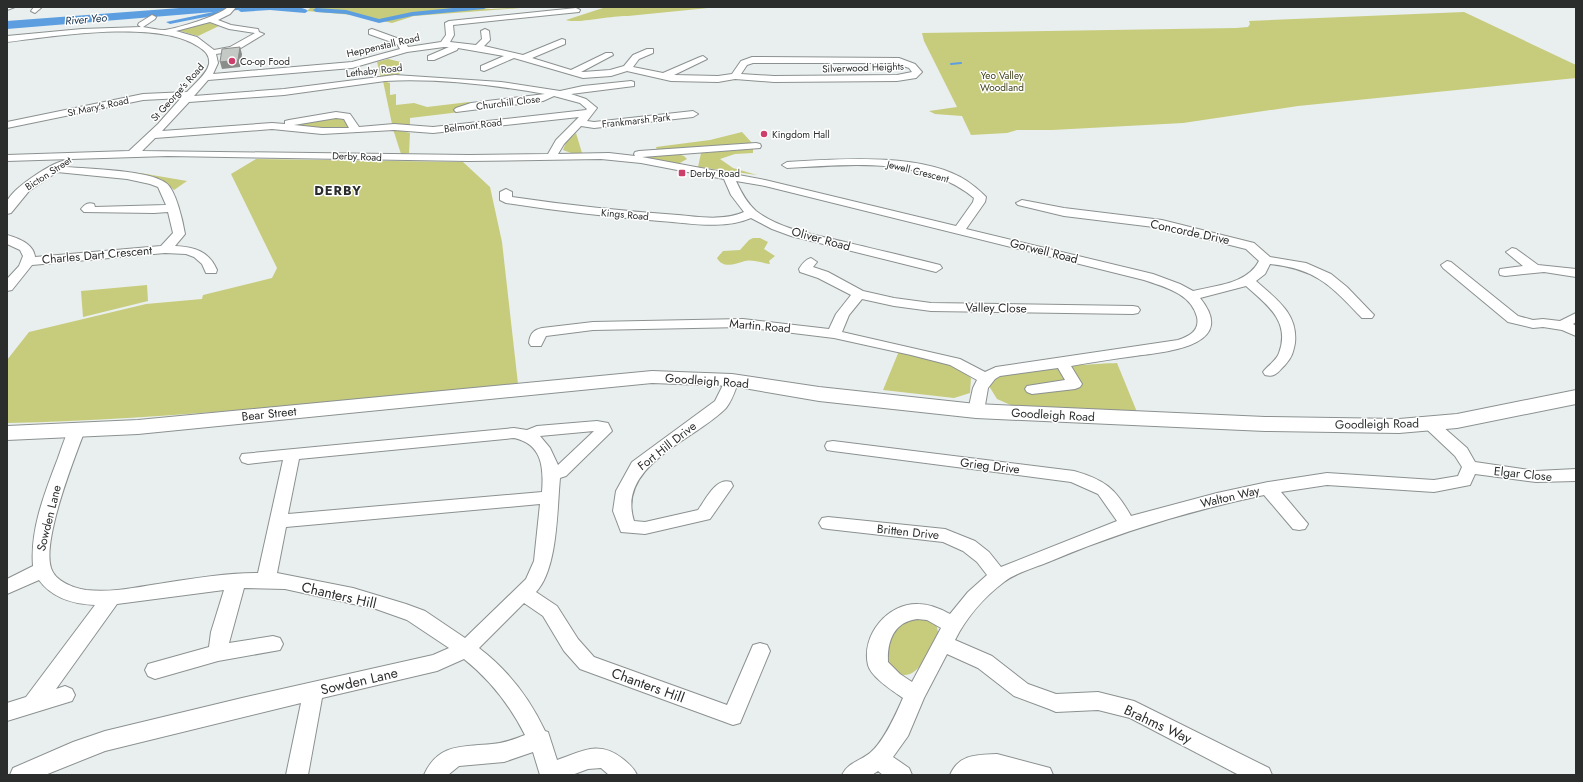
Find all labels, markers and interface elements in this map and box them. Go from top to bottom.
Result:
water label: River Yeo [64,9,108,29]
street label: Heppenstall Road [345,30,421,61]
place label: Co-op Food [240,54,290,69]
marker: Co-op Food [227,56,237,66]
street label: Silverwood Heights [822,59,904,76]
street label: St George's Road [147,60,208,125]
street label: Lethaby Road [345,60,403,81]
park label: Yeo Valley Woodland [980,68,1024,95]
street label: Churchill Close [475,91,541,114]
street label: St Mary's Road [66,93,130,120]
street label: Frankmarsh Park [601,109,672,132]
street label: Belmont Road [443,114,503,137]
place label: Kingdom Hall [772,127,830,142]
marker: Kingdom Hall [759,129,769,139]
street label: Derby Road [332,148,382,165]
street label: Bicton Street [22,152,75,194]
street label: Jewell Crescent [883,156,951,187]
place label: Derby Road [690,166,740,181]
marker: Derby Road [677,168,687,178]
district label: DERBY [314,181,362,200]
street label: Kings Road [600,205,649,224]
street label: Concorde Drive [1149,215,1231,249]
street label: Oliver Road [790,223,852,255]
street label: Gorwell Road [1008,234,1080,268]
street label: Charles Dart Crescent [41,241,153,269]
street label: Valley Close [965,298,1027,318]
street label: Martin Road [729,314,791,338]
street label: Goodleigh Road [665,369,749,393]
street label: Bear Street [241,402,297,426]
street label: Goodleigh Road [1011,404,1095,426]
street label: Goodleigh Road [1335,414,1419,434]
street label: Fort Hill Drive [634,417,700,475]
street label: Grieg Drive [959,453,1021,479]
street label: Elgar Close [1493,462,1553,486]
street label: Walton Way [1199,481,1262,513]
street label: Sowden Lane [32,483,66,553]
street label: Britten Drive [876,520,940,544]
street label: Chanters Hill [300,577,378,613]
street label: Sowden Lane [318,662,400,700]
street label: Chanters Hill [609,663,687,707]
street label: Brahms Way [1121,700,1196,749]

